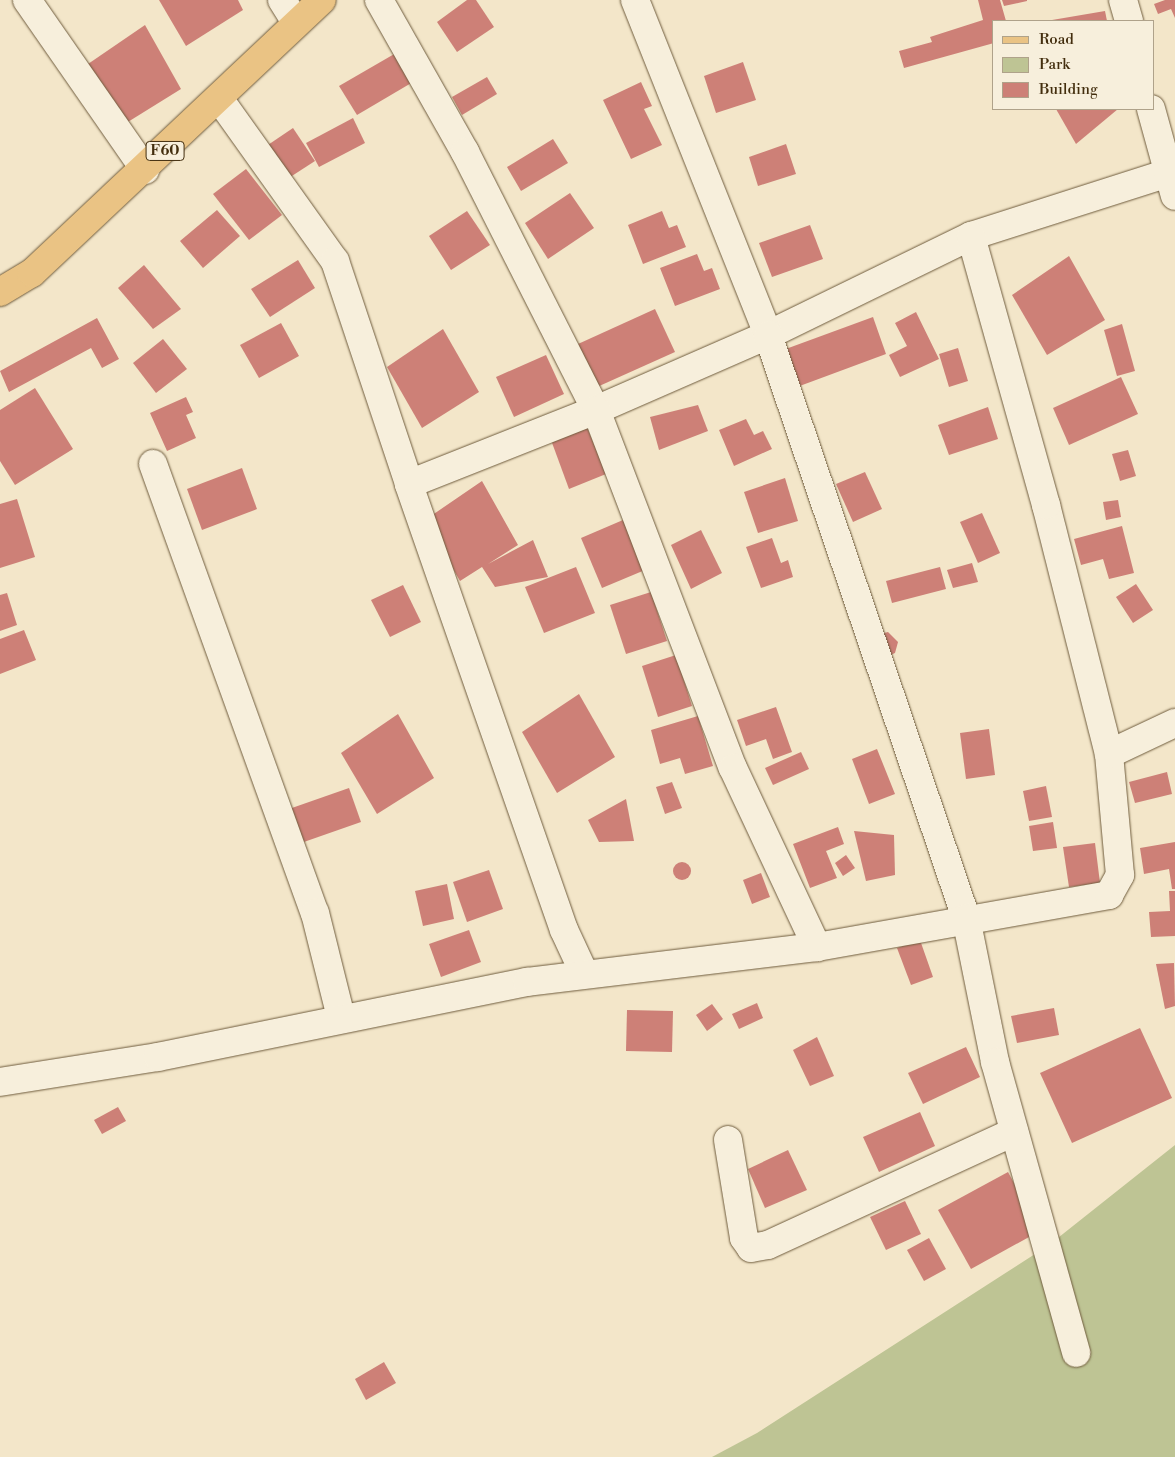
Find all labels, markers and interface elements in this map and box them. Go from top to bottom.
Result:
legend [992,20,1155,110]
text: Road [1039,30,1074,49]
text: Park [1039,55,1070,74]
text: Building [1039,80,1098,99]
road number: F60 [145,140,185,162]

